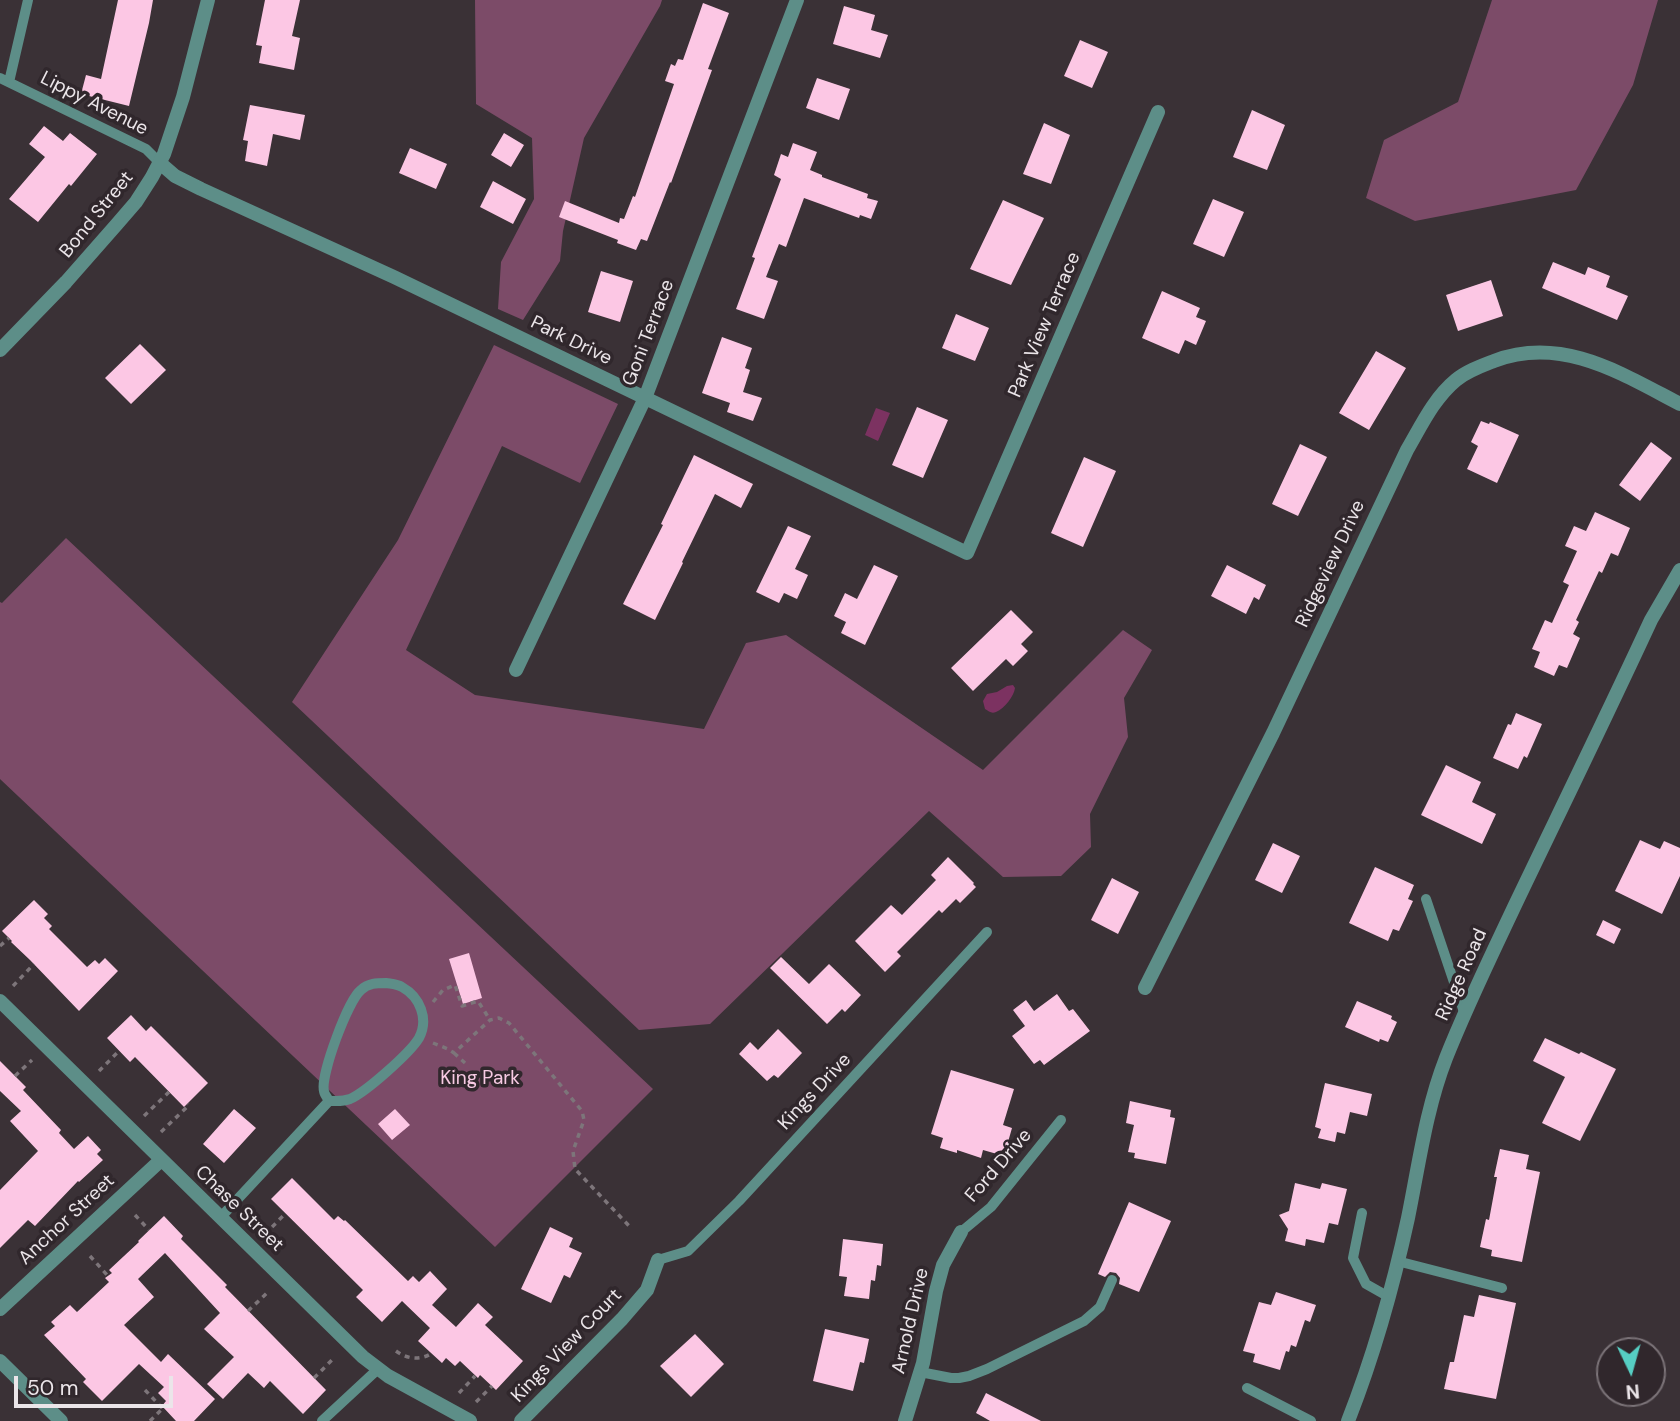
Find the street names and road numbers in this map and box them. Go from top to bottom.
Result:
street label: Lippy Avenue [36,67,152,141]
street label: Bond Street [55,167,139,263]
street label: Park View Terrace [1004,249,1086,401]
street label: Goni Terrace [618,277,680,389]
street label: Park Drive [527,312,615,370]
street label: Ridgeview Drive [1292,497,1370,631]
street label: Ridge Road [1432,926,1492,1024]
street label: Kings Drive [774,1049,856,1135]
street label: Ford Drive [961,1125,1037,1207]
street label: Chase Street [190,1161,288,1257]
street label: Anchor Street [14,1170,120,1270]
street label: Arnold Drive [888,1266,934,1376]
street label: Kings View Court [507,1284,627,1408]

